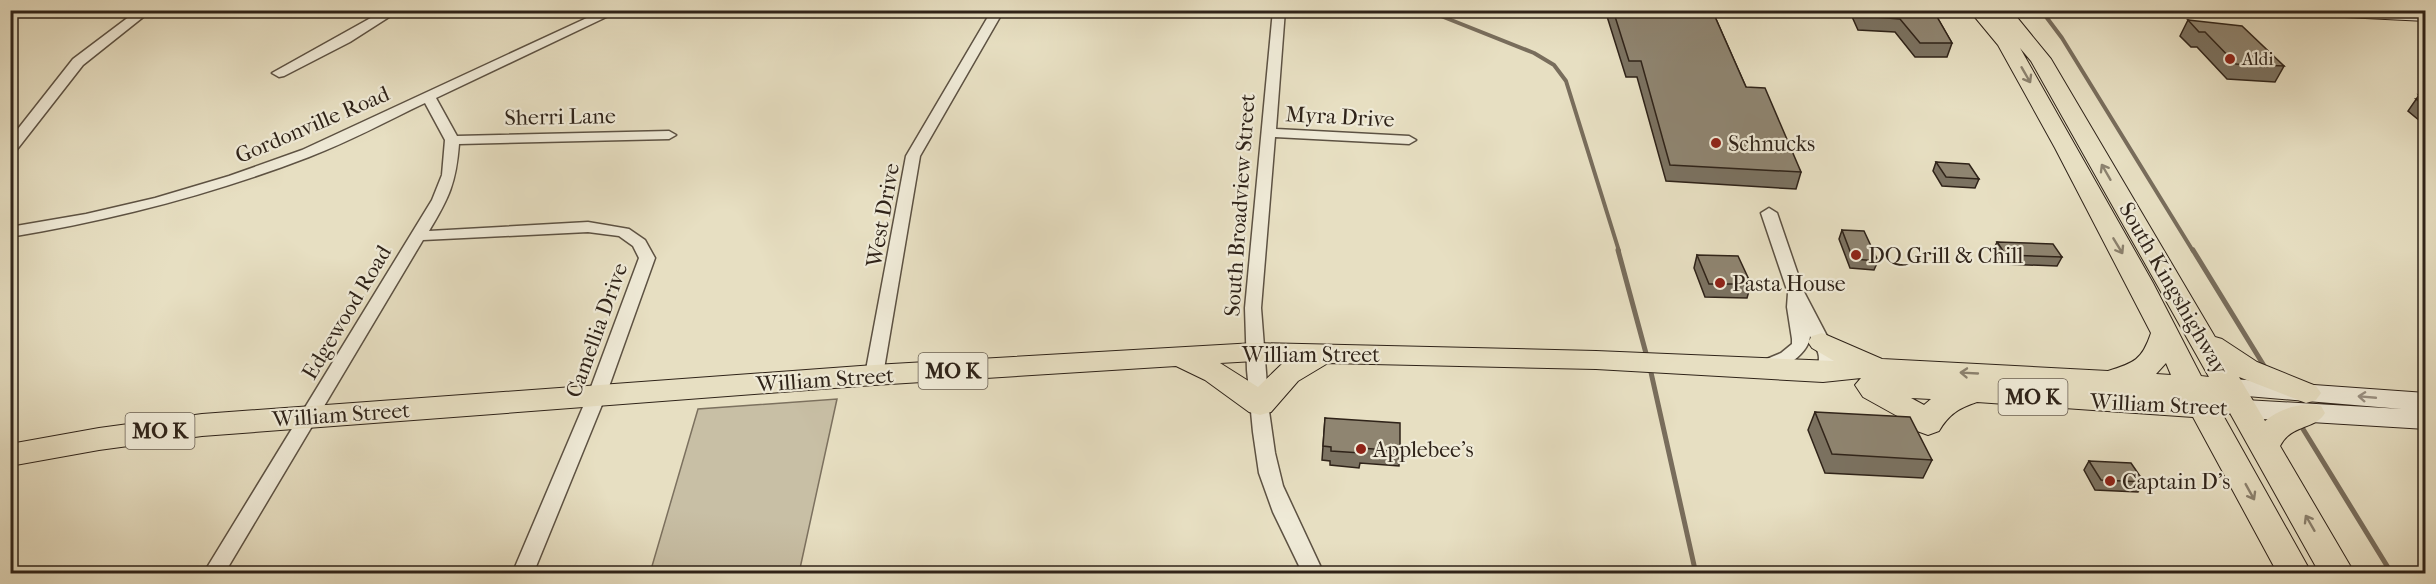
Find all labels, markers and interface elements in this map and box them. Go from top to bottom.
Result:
place label: Aldi [2241,49,2274,70]
marker: Aldi [2223,52,2237,66]
one-way arrow [2020,66,2032,83]
street label: Gordonville Road [231,80,394,169]
street label: South Broadview Street [1219,93,1261,317]
street label: Myra Drive [1285,101,1395,133]
street label: Sherri Lane [504,103,616,131]
place label: Schnucks [1728,131,1815,157]
marker: Schnucks [1709,136,1723,150]
street label: West Drive [861,161,905,270]
one-way arrow [2100,164,2112,181]
street label: South Kingshighway [2113,198,2234,380]
one-way arrow [2112,237,2124,254]
street label: Edgewood Road [297,240,398,384]
place label: DQ Grill & Chill [1868,243,2023,269]
marker: DQ Grill & Chill [1849,248,1863,262]
street label: Camellia Drive [561,259,633,401]
place label: Pasta House [1732,271,1846,297]
marker: Pasta House [1713,276,1727,290]
street label: William Street [1241,342,1380,368]
road number: MO K [918,353,988,389]
street label: William Street [754,362,895,398]
one-way arrow [1959,367,1979,378]
road number: MO K [1998,379,2068,415]
street label: William Street [2088,388,2229,422]
one-way arrow [2358,391,2378,402]
street label: William Street [270,397,411,433]
road number: MO K [126,413,195,449]
place label: Applebee's [1372,437,1474,463]
marker: Applebee's [1354,442,1368,456]
place label: Captain D's [2122,469,2230,495]
marker: Captain D's [2103,474,2117,488]
one-way arrow [2244,483,2256,500]
one-way arrow [2303,515,2315,532]

